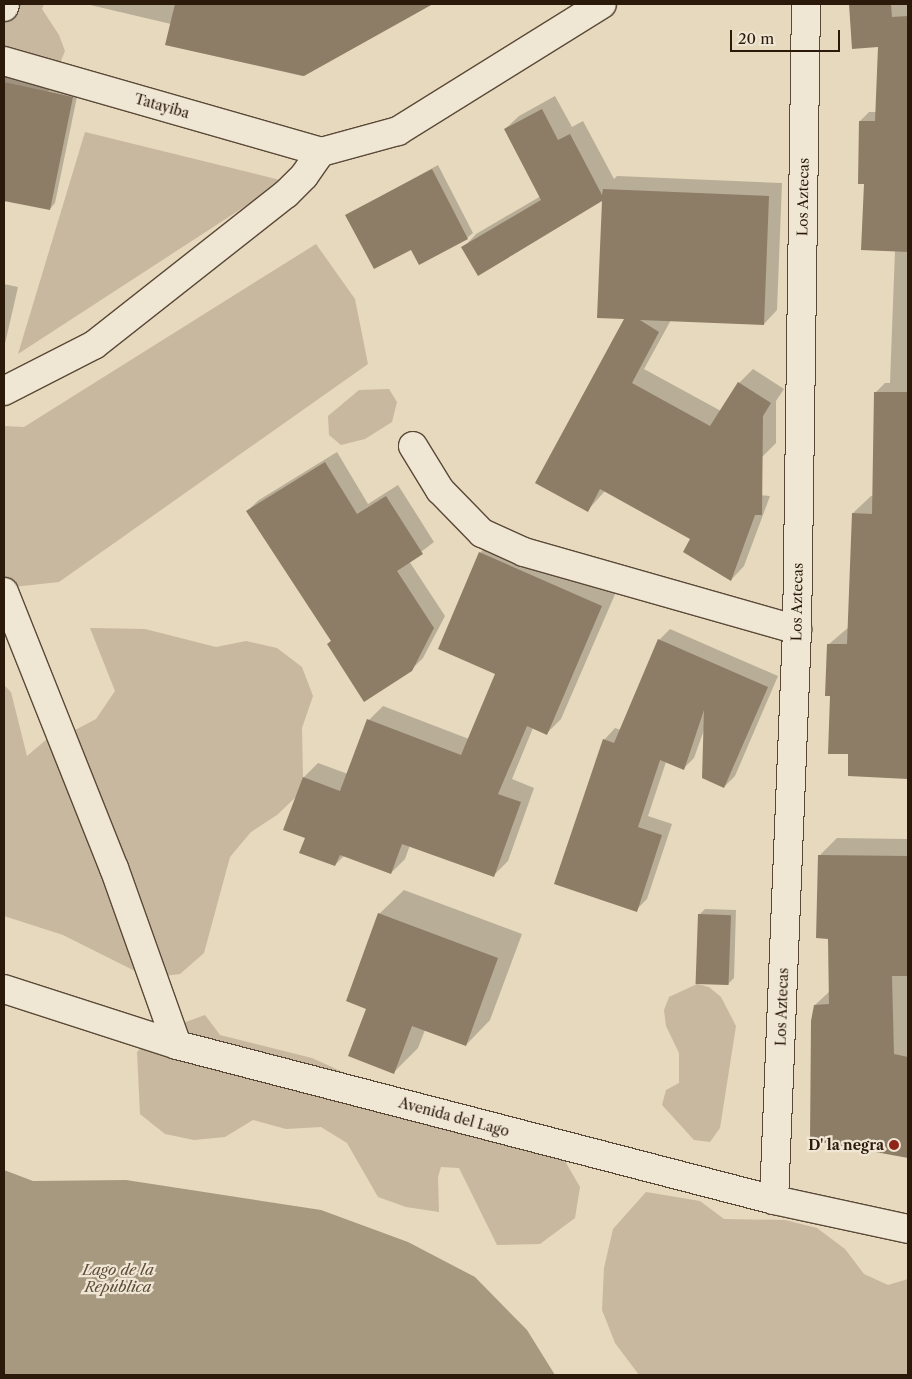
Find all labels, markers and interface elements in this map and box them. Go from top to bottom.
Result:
scale bar [732,20,842,52]
text: 20 m [738,29,774,48]
street label: Tatayiba [133,90,191,122]
street label: Los Aztecas [794,157,812,237]
street label: Los Aztecas [788,562,806,642]
street label: Los Aztecas [772,967,792,1047]
street label: Avenida del Lago [397,1094,511,1140]
place label: D' la negra [808,1137,884,1153]
marker: D' la negra [888,1139,900,1151]
water label: Lago de la República [82,1260,154,1295]

